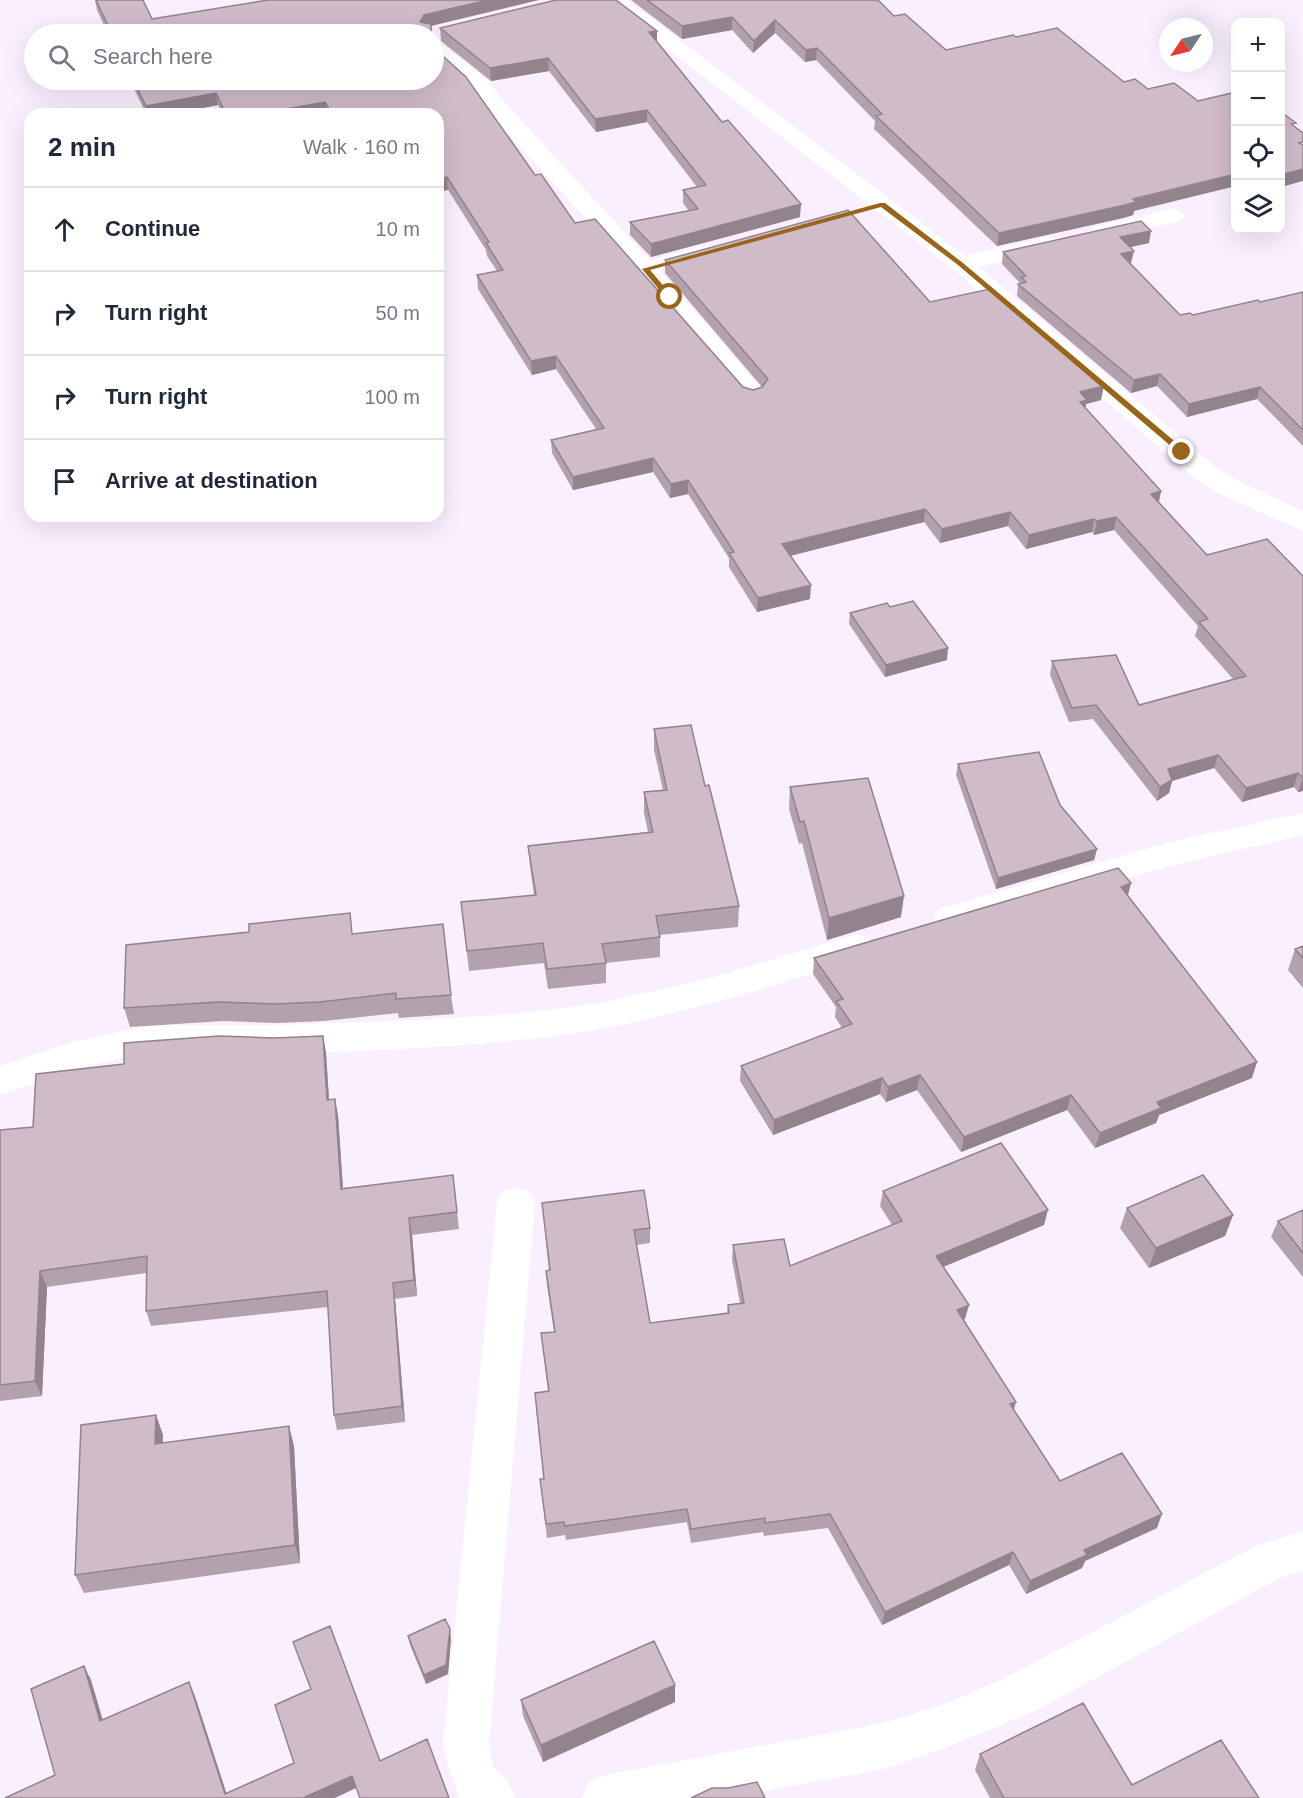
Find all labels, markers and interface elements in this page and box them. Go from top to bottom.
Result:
north arrow [1159,18,1213,72]
map controls [1231,18,1285,234]
button: + [1231,18,1285,72]
search box [24,24,444,90]
icon: search [45,41,78,74]
text: Search here [93,44,213,69]
button: − [1231,72,1285,126]
button: locate [1231,126,1285,180]
text: 2 min [48,132,116,162]
text: Walk · 160 m [303,136,420,158]
button: layers [1231,180,1285,234]
icon: ahead [48,213,81,246]
text: Continue [105,216,200,241]
text: 10 m [376,218,420,240]
route start [656,283,682,309]
icon: right [48,297,81,330]
text: Turn right [105,300,207,325]
text: 50 m [376,302,420,324]
icon: right [48,381,81,414]
text: Turn right [105,384,207,409]
text: 100 m [364,386,420,408]
route end [1168,438,1194,464]
icon: arrive [48,465,81,498]
text: Arrive at destination [105,468,318,493]

